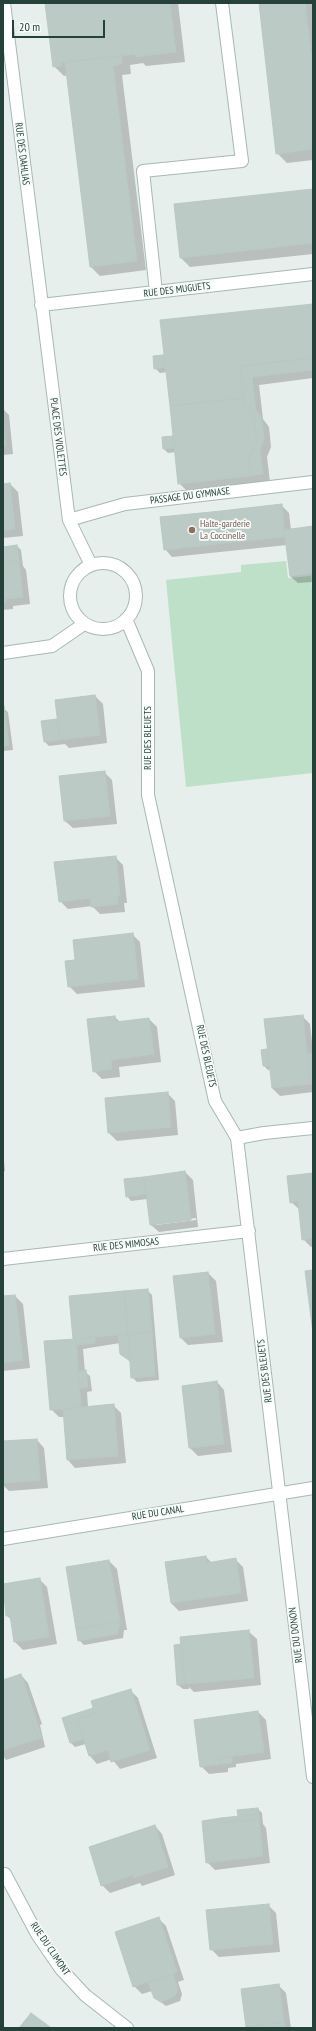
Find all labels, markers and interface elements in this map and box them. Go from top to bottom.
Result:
scale bar [14,12,107,38]
text: 20 m [19,19,40,34]
street label: RUE DES DAHLIAS [12,122,32,186]
street label: RUE DES MUGUETS [143,280,211,300]
street label: PLACE DES VIOLETTES [47,397,69,477]
street label: PASSAGE DU GYMNASE [149,485,231,507]
place label: Halte-garderie La Coccinelle [200,518,250,542]
marker: Halte-garderie La Coccinelle [187,525,197,535]
street label: RUE DES BLEUETS [142,706,154,770]
street label: RUE DES BLEUETS [194,1024,218,1088]
street label: RUE DES MIMOSAS [92,1236,160,1254]
street label: RUE DES BLEUETS [255,1339,275,1403]
street label: RUE DU CANAL [131,1503,185,1523]
street label: RUE DU DONON [287,1606,305,1664]
street label: RUE DU CLIMONT [28,1920,72,1978]

